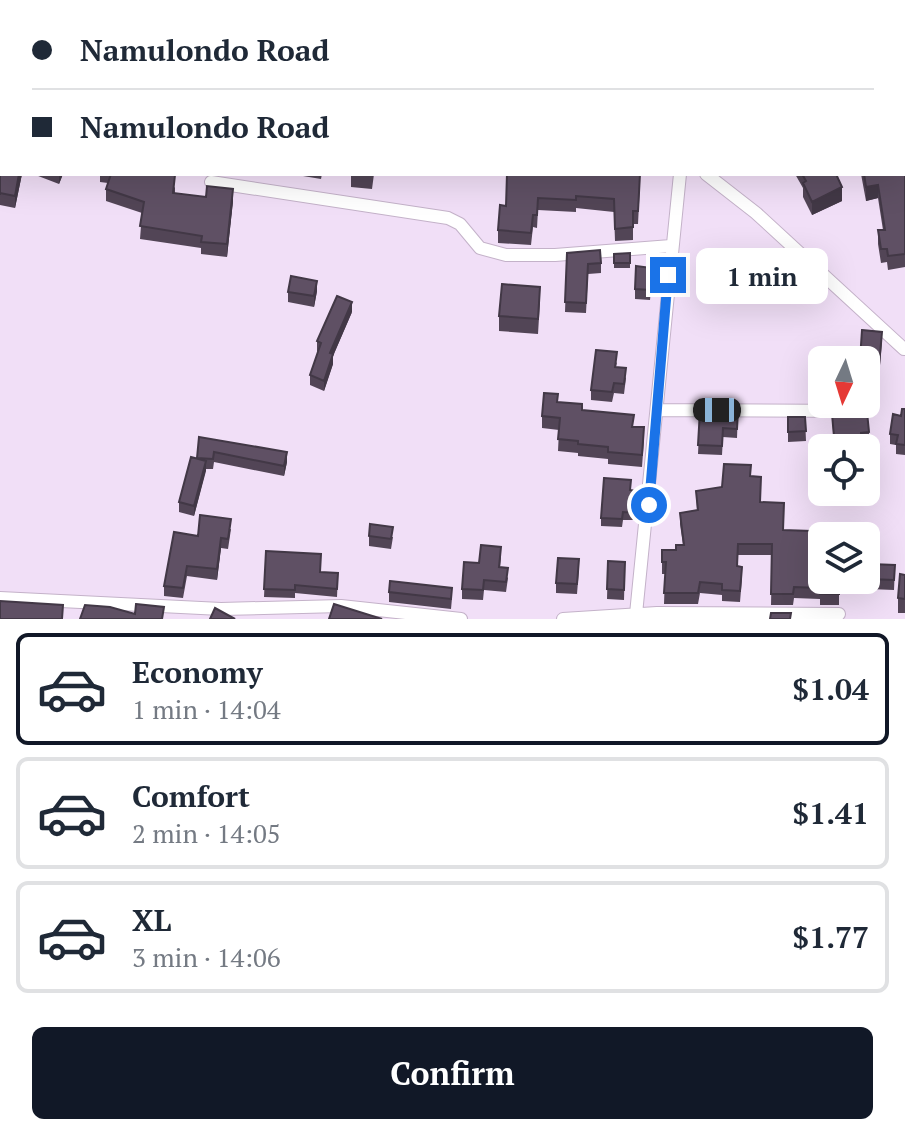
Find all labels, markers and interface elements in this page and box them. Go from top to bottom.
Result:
text: Namulondo Road [80,30,330,70]
text: Namulondo Road [80,107,330,147]
callout: 1 min [696,247,828,303]
route end [650,257,686,293]
text: 1 min [726,259,798,293]
north arrow [808,346,880,418]
map controls [808,346,880,594]
car [693,398,741,422]
button: locate [808,434,880,506]
route start [631,487,667,523]
button: layers [808,522,880,594]
text: Economy [132,652,263,692]
icon: car [36,653,108,725]
text: $1.04 [792,669,869,709]
text: 1 min · 14:04 [132,692,281,726]
text: Comfort [132,776,250,816]
icon: car [36,777,108,849]
text: $1.41 [792,793,869,833]
text: 2 min · 14:05 [132,816,281,850]
text: XL [132,900,171,940]
icon: car [36,901,108,973]
text: $1.77 [792,917,869,957]
text: 3 min · 14:06 [132,940,281,974]
button: Confirm [32,1027,873,1119]

